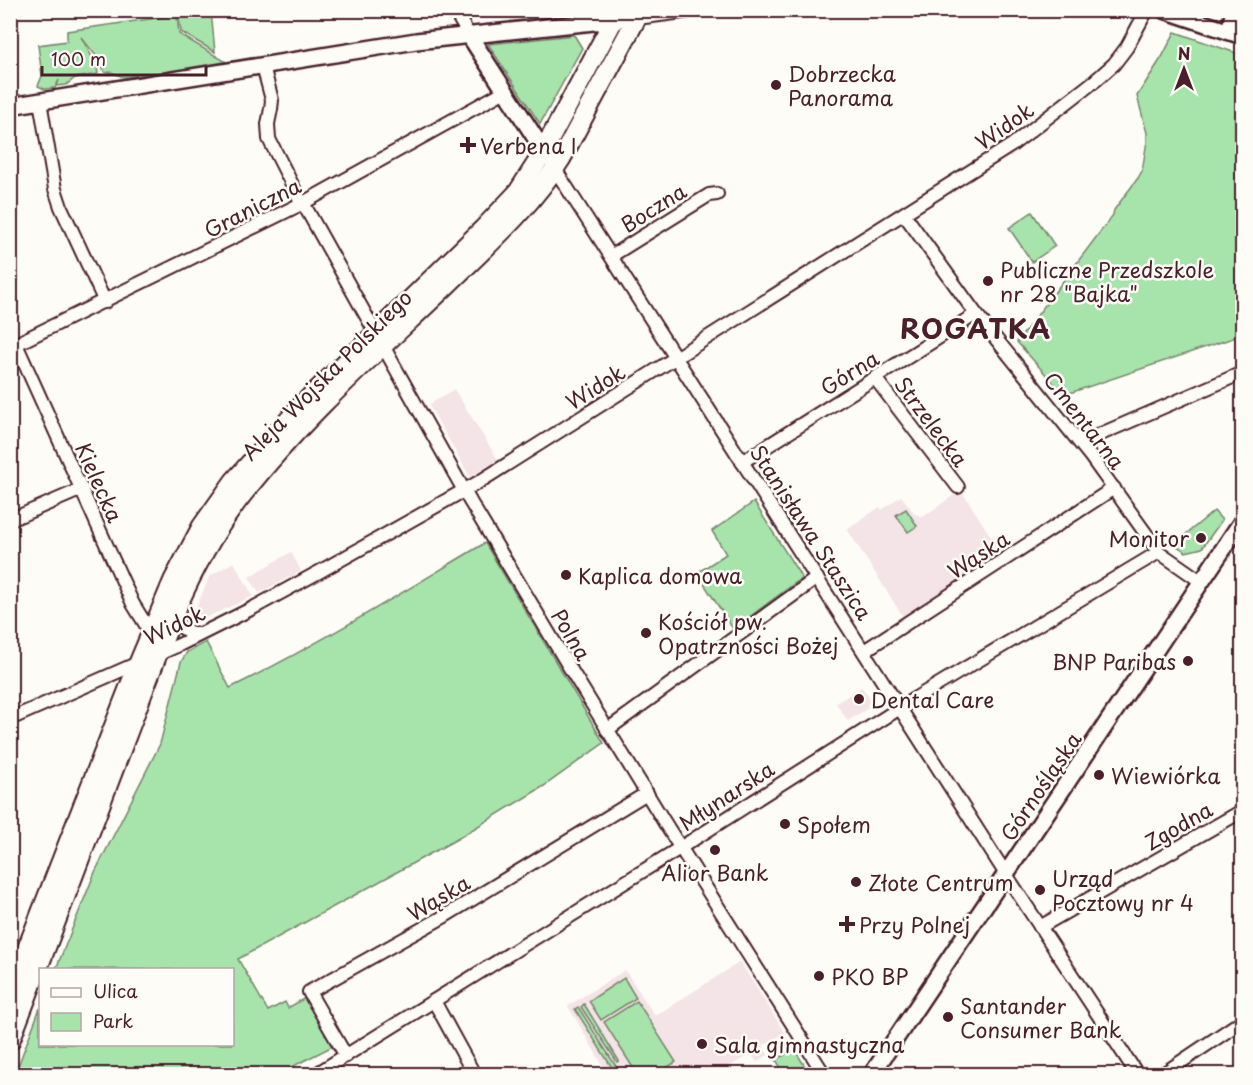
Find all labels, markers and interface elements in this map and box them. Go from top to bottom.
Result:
scale bar [42,39,206,77]
north arrow [1154,39,1214,99]
text: N [1178,41,1190,65]
text: 100 m [51,45,106,72]
place label: Dobrzecka Panorama [788,57,896,113]
marker: Dobrzecka Panorama [769,78,783,92]
street label: Widok [968,93,1040,157]
place label: Verbena I [480,129,577,161]
marker: Verbena I [461,138,475,152]
street label: Graniczna [198,169,306,245]
street label: Boczna [614,174,692,240]
place label: Publiczne Przedszkole nr 28 "Bajka" [1000,253,1214,309]
marker: Publiczne Przedszkole nr 28 "Bajka" [981,274,995,288]
street label: Aleja Wojska Polskiego [233,281,419,467]
district label: ROGATKA [900,307,1052,348]
street label: Górna [813,341,885,402]
street label: Widok [559,355,631,417]
street label: Cmentarna [1037,364,1134,476]
street label: Strzelecka [887,369,977,473]
street label: Kielecka [68,437,132,527]
street label: Stanisława Staszica [743,438,881,627]
street label: Wąska [941,522,1015,586]
place label: Monitor [1109,522,1189,554]
marker: Monitor [1194,531,1208,545]
place label: Kaplica domowa [578,559,742,591]
marker: Kaplica domowa [559,568,573,582]
street label: Widok [138,596,210,652]
street label: Polna [544,602,600,666]
place label: Kościół pw. Opatrzności Bożej [658,605,839,661]
marker: Kościół pw. Opatrzności Bożej [639,626,653,640]
place label: BNP Paribas [1052,645,1176,677]
marker: BNP Paribas [1181,654,1195,668]
place label: Dental Care [871,683,994,715]
marker: Dental Care [852,692,866,706]
street label: Górnośląska [992,725,1088,847]
street label: Młynarska [672,752,780,838]
place label: Wiewiórka [1111,759,1221,791]
marker: Wiewiórka [1092,768,1106,782]
street label: Zgodna [1138,792,1219,857]
place label: Społem [797,808,871,840]
marker: Społem [778,817,792,831]
marker: Alior Bank [708,843,722,857]
place label: Alior Bank [661,856,769,888]
place label: Urząd Pocztowy nr 4 [1052,862,1194,918]
street label: Wąska [401,866,475,928]
place label: Złote Centrum [868,866,1014,898]
marker: Złote Centrum [849,875,863,889]
marker: Urząd Pocztowy nr 4 [1033,883,1047,897]
place label: Przy Polnej [859,908,970,940]
marker: Przy Polnej [840,917,854,931]
place label: PKO BP [831,960,908,992]
legend [39,968,234,1046]
marker: PKO BP [812,969,826,983]
text: Ulica [93,977,138,1004]
place label: Santander Consumer Bank [960,989,1122,1045]
text: Park [93,1007,133,1034]
marker: Santander Consumer Bank [941,1010,955,1024]
place label: Sala gimnastyczna [714,1028,904,1060]
marker: Sala gimnastyczna [695,1037,709,1051]

